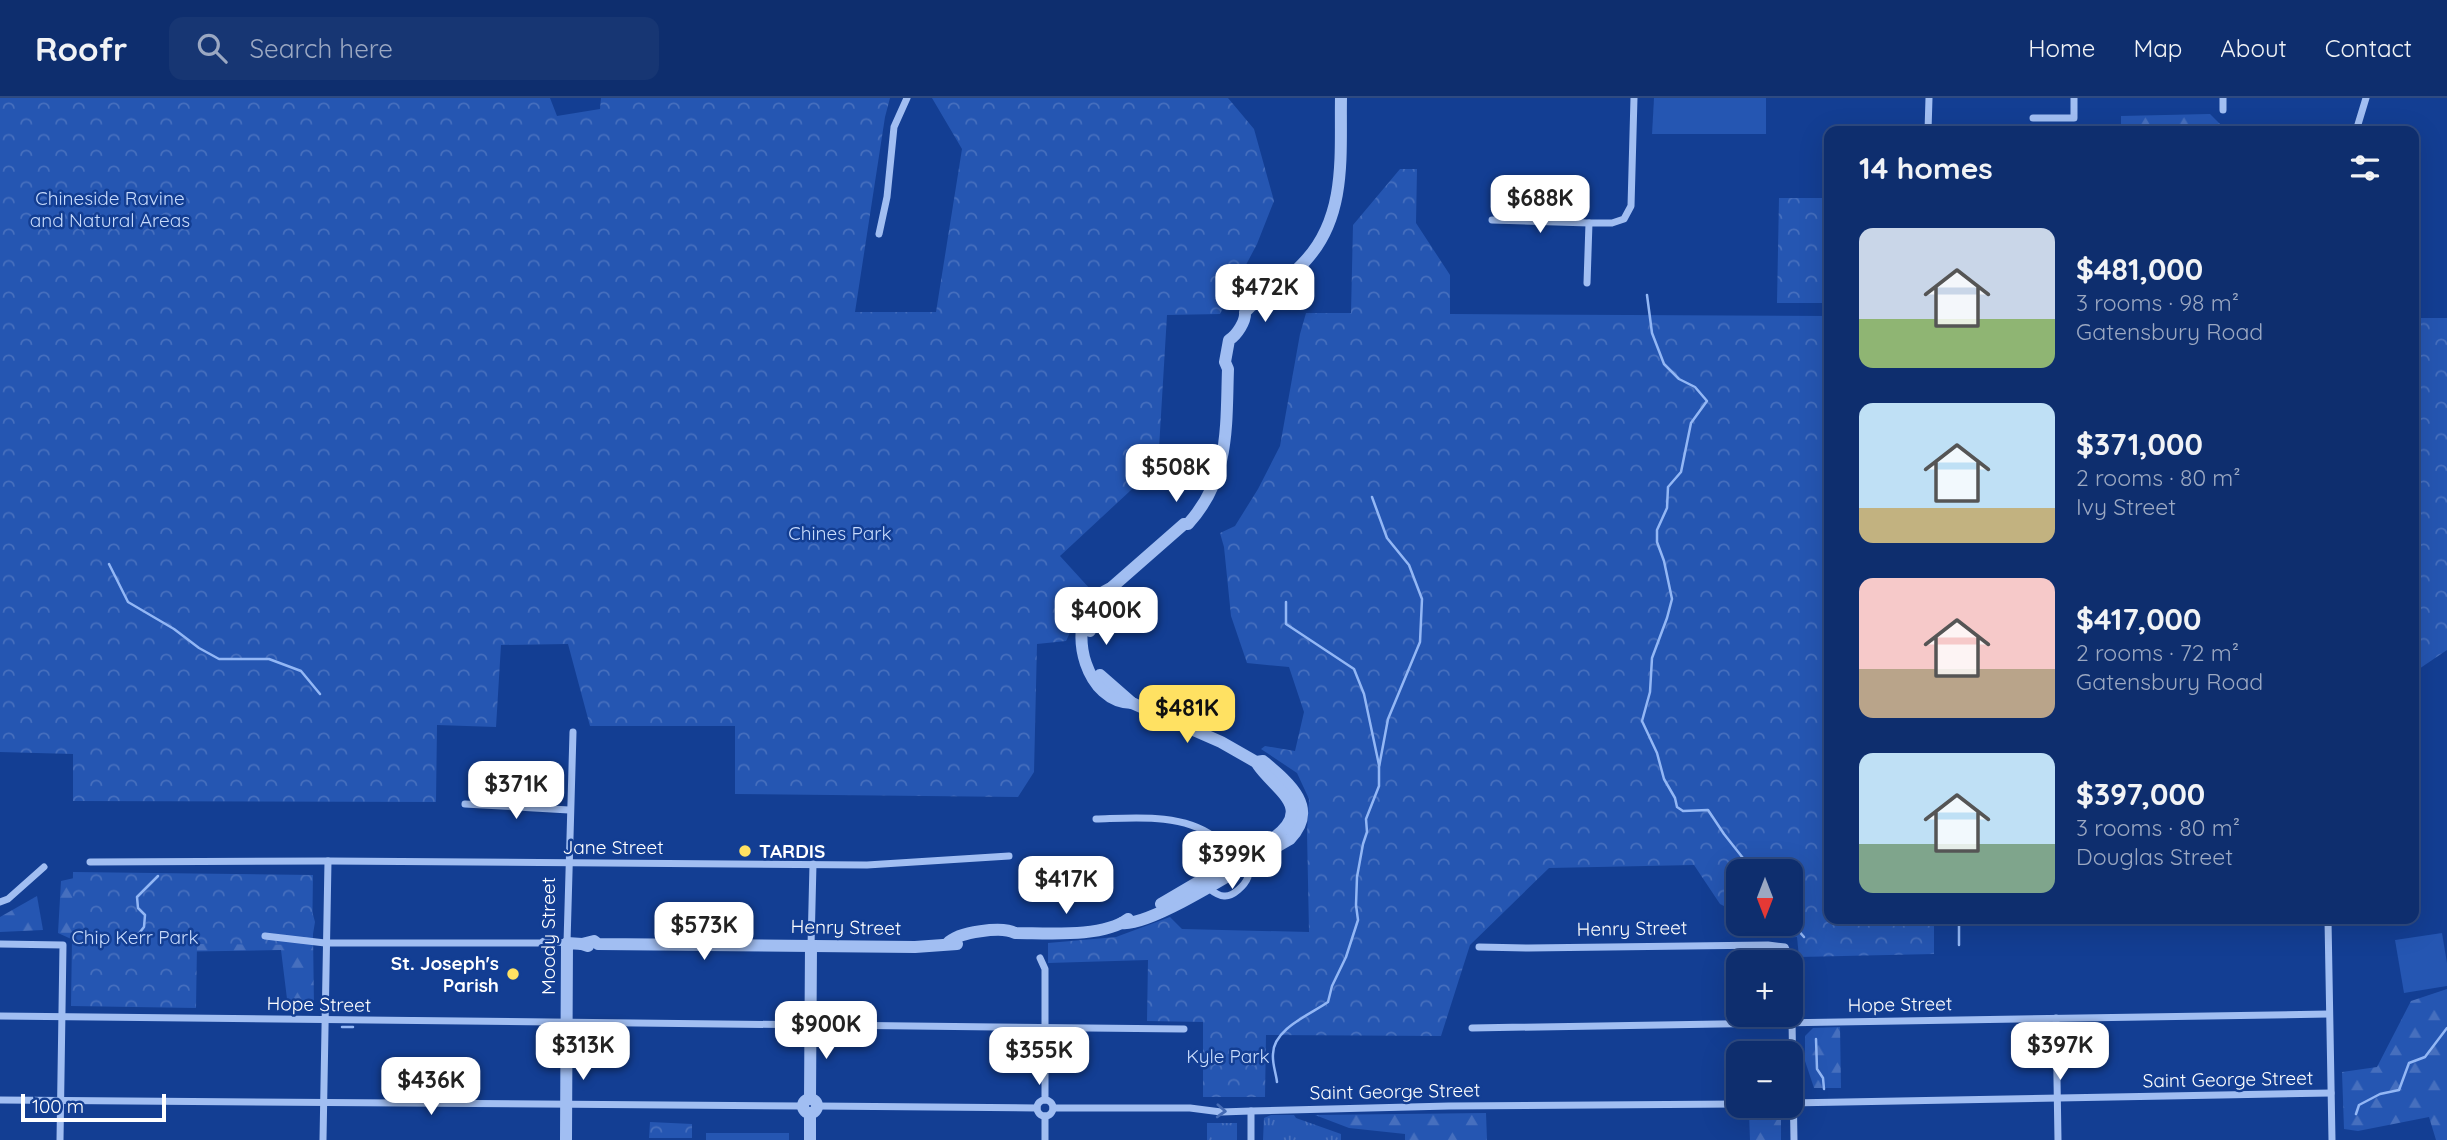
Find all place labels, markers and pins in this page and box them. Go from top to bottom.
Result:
pin: $688K [1491,176,1589,235]
pin: $472K [1216,264,1314,324]
pin: $508K [1127,444,1225,504]
pin: $400K [1057,588,1155,647]
pin: $481K [1138,686,1236,745]
pin: $371K [467,762,565,821]
pin: $399K [1183,832,1281,891]
place label: TARDIS [759,839,825,863]
marker: TARDIS [737,843,753,859]
pin: $417K [1017,856,1115,916]
pin: $573K [655,902,753,962]
place label: St. Joseph's Parish [391,951,499,997]
marker: St. Joseph's Parish [505,966,521,982]
pin: $900K [777,1002,875,1061]
pin: $313K [534,1023,632,1082]
pin: $397K [2011,1023,2109,1082]
pin: $355K [990,1028,1088,1087]
pin: $436K [382,1058,480,1117]

